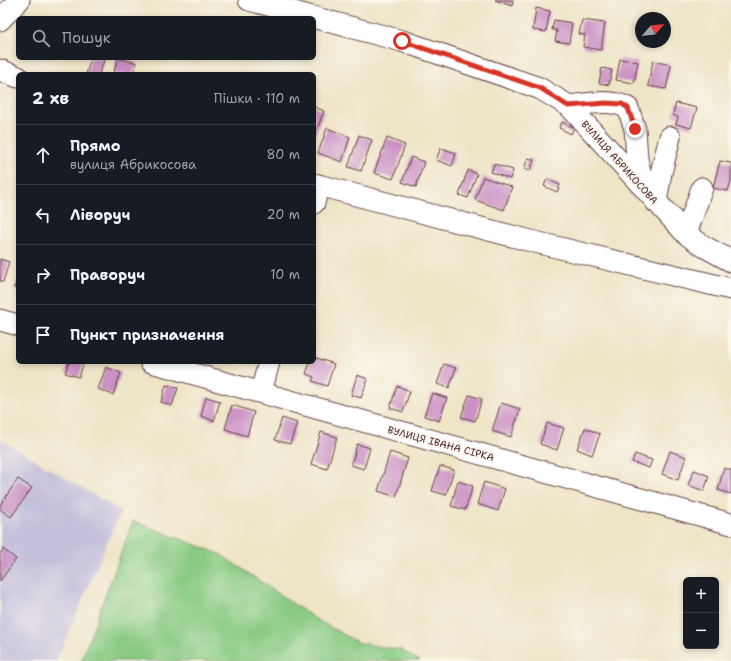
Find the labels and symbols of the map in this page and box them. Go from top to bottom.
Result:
north arrow [635,12,671,48]
route start [393,32,411,50]
street label: ВУЛИЦЯ АБРИКОСОВА [579,118,661,207]
route end [626,120,644,138]
street label: ВУЛИЦЯ ІВАНА СІРКА [386,423,496,464]

